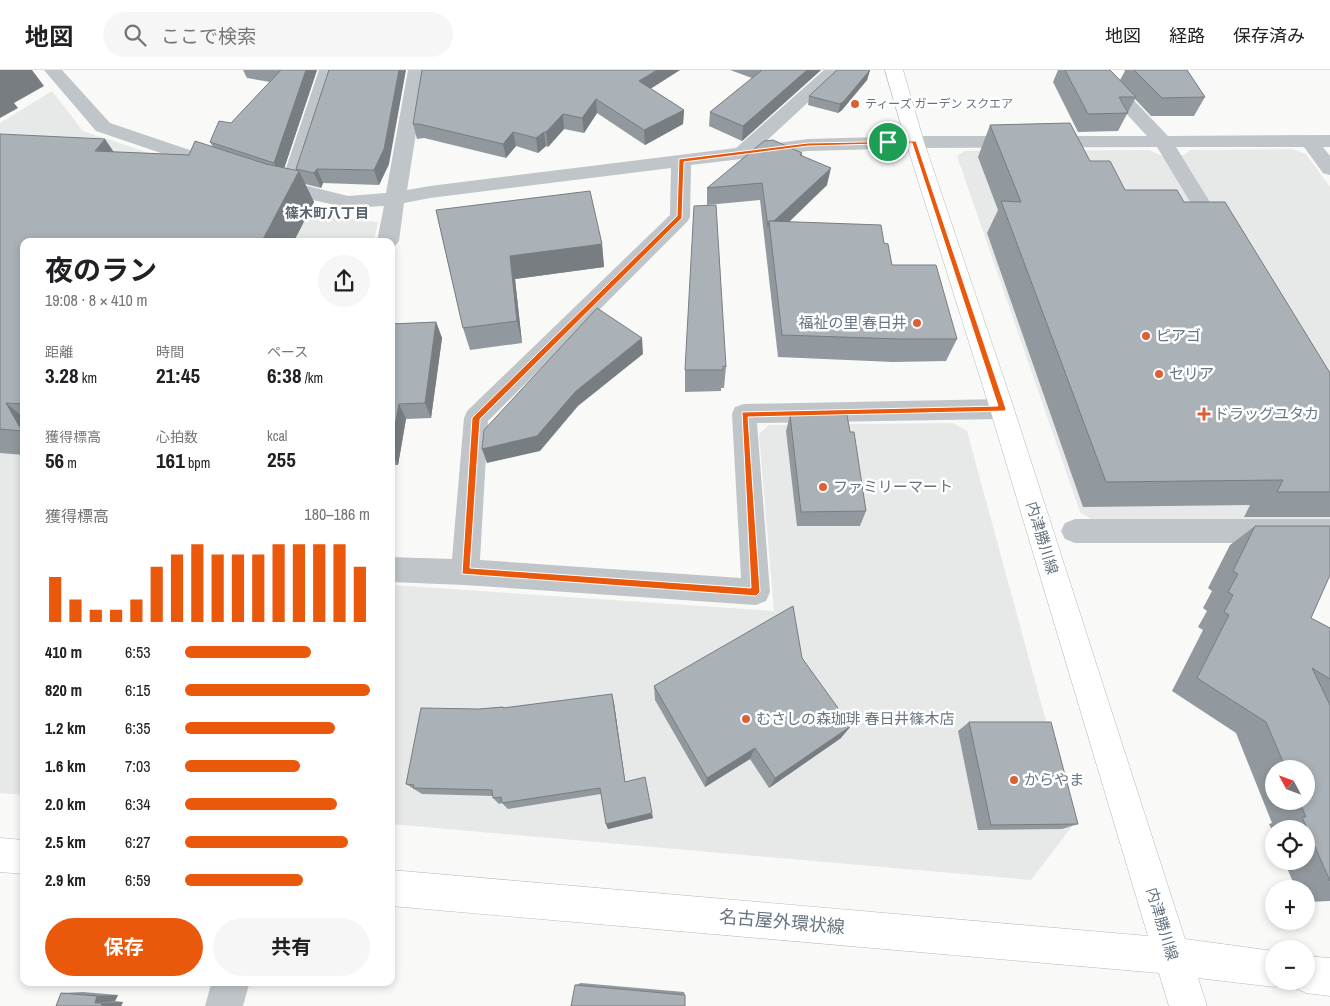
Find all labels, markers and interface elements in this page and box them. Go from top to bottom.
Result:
search box [103,12,453,57]
text: 地図 [25,20,73,52]
icon: search [121,21,149,49]
text: ここで検索 [161,23,256,49]
text: 地図 [1105,23,1141,48]
text: 経路 [1169,23,1205,48]
text: 保存済み [1233,23,1305,48]
place label: ティーズ ガーデン スクエア [865,96,1013,112]
marker: ティーズ ガーデン スクエア [849,98,861,110]
pin [867,121,909,163]
icon: arrive [874,128,902,156]
district label: 篠木町八丁目 [285,204,369,222]
text: 夜のラン [45,251,157,289]
button: share [318,255,370,307]
text: 19:08 · 8 × 410 m [45,289,148,311]
place label: 福祉の里 春日井 [799,312,907,333]
marker: 福祉の里 春日井 [911,317,923,329]
place label: ピアゴ [1156,325,1201,346]
marker: ピアゴ [1140,330,1152,342]
text: 距離 [45,343,73,361]
text: 時間 [156,343,184,361]
text: ペース [267,343,308,361]
text: 3.28 [45,361,79,390]
text: 21:45 [156,361,200,390]
text: 6:38 [267,361,301,390]
place label: セリア [1169,363,1214,384]
marker: セリア [1153,368,1165,380]
text: km [79,369,97,387]
text: /km [301,369,323,387]
place label: ドラッグユタカ [1214,403,1319,424]
marker: ドラッグユタカ [1198,408,1210,420]
text: kcal [267,427,287,445]
text: 獲得標高 [45,428,101,446]
text: 心拍数 [156,428,198,446]
text: 255 [267,445,296,474]
text: 56 [45,446,64,475]
text: 161 [156,446,185,475]
text: m [64,454,77,472]
text: bpm [185,454,210,472]
place label: ファミリーマート [833,476,953,497]
marker: ファミリーマート [817,481,829,493]
street label: 内津勝川線 [1021,499,1063,577]
text: 180–186 m [304,503,370,525]
text: 獲得標高 [45,505,109,527]
text: 410 m [45,641,82,663]
text: 6:53 [125,641,151,663]
text: 820 m [45,679,82,701]
text: 6:15 [125,679,151,701]
place label: むさしの森珈琲 春日井篠木店 [756,708,954,729]
marker: むさしの森珈琲 春日井篠木店 [740,713,752,725]
text: 1.2 km [45,717,86,739]
text: 6:35 [125,717,151,739]
text: 1.6 km [45,755,86,777]
text: 7:03 [125,755,151,777]
north arrow [1265,760,1315,810]
map controls [1265,760,1315,990]
place label: からやま [1024,769,1084,790]
marker: からやま [1008,774,1020,786]
text: 2.0 km [45,793,86,815]
text: 6:34 [125,793,151,815]
button: locate [1265,820,1315,870]
text: 2.5 km [45,831,86,853]
text: 6:27 [125,831,151,853]
text: 2.9 km [45,869,86,891]
text: 6:59 [125,869,151,891]
button: + [1265,880,1315,930]
street label: 内津勝川線 [1141,885,1183,963]
street label: 名古屋外環状線 [718,904,846,939]
button: 保存 [45,918,203,976]
button: 共有 [213,918,370,976]
button: − [1265,940,1315,990]

